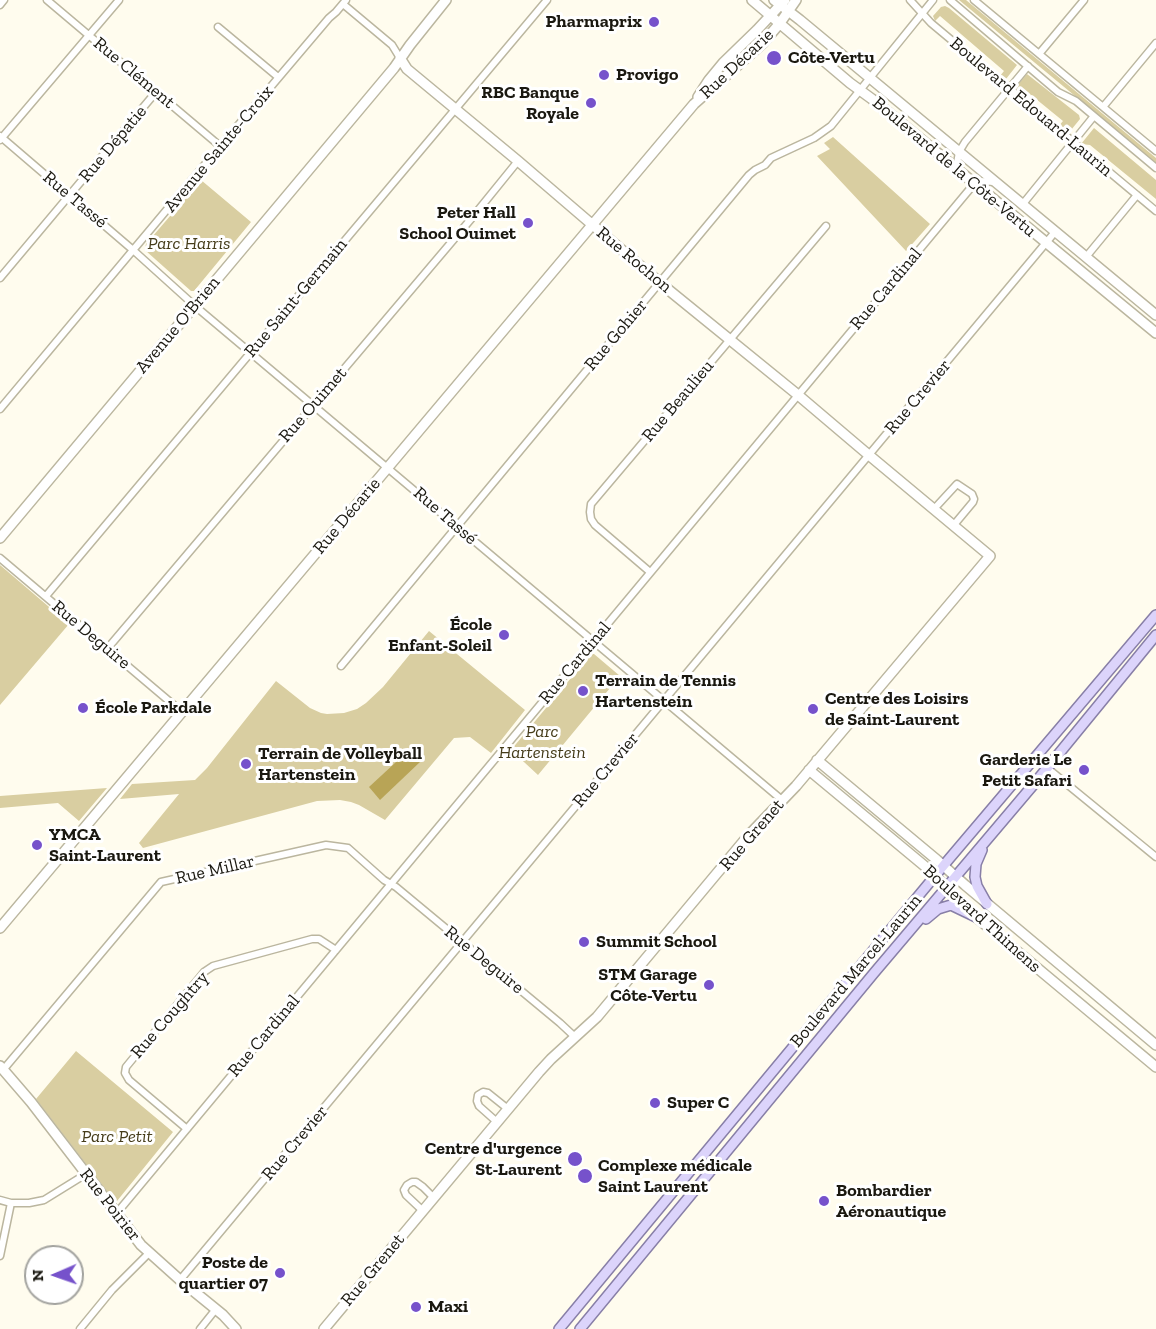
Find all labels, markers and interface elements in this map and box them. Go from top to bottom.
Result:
place label: Pharmaprix [546,11,642,33]
marker: Pharmaprix [647,15,661,29]
street label: Rue Décarie [696,24,778,104]
street label: Rue Clément [89,33,179,113]
street label: Boulevard Edouard-Laurin [945,33,1117,181]
place label: Côte-Vertu [788,47,875,69]
marker: Côte-Vertu [765,49,783,67]
place label: Provigo [616,64,678,86]
marker: Provigo [597,68,611,82]
street label: Avenue Sainte-Croix [160,81,278,217]
place label: RBC Banque Royale [481,82,579,124]
street label: Boulevard de la Côte-Vertu [868,92,1040,242]
marker: RBC Banque Royale [584,96,598,110]
street label: Rue Dépatie [75,101,151,187]
street label: Rue Tassé [38,167,112,233]
place label: Peter Hall School Ouimet [399,202,516,244]
marker: Peter Hall School Ouimet [521,216,535,230]
street label: Rue Rochon [592,222,676,298]
park label: Parc Harris [147,233,231,255]
street label: Rue Saint-Germain [240,234,352,362]
street label: Rue Cardinal [845,244,927,334]
street label: Avenue O'Brien [131,272,225,378]
street label: Rue Gohier [580,295,652,375]
street label: Rue Crevier [880,355,956,439]
street label: Rue Beaulieu [638,356,718,446]
street label: Rue Ouimet [274,363,352,447]
street label: Rue Décarie [309,473,385,559]
street label: Rue Tassé [409,482,481,550]
street label: Rue Deguire [47,596,135,674]
place label: École Enfant-Soleil [388,614,492,656]
street label: Rue Cardinal [534,618,616,708]
marker: École Enfant-Soleil [497,628,511,642]
place label: Terrain de Tennis Hartenstein [595,670,736,712]
marker: Terrain de Tennis Hartenstein [576,684,590,698]
place label: Centre des Loisirs de Saint-Laurent [825,688,968,730]
place label: École Parkdale [95,697,211,719]
marker: École Parkdale [76,701,90,715]
marker: Centre des Loisirs de Saint-Laurent [806,702,820,716]
park label: Parc Hartenstein [498,721,586,764]
street label: Rue Crevier [568,728,644,812]
place label: Terrain de Volleyball Hartenstein [258,743,422,786]
place label: Garderie Le Petit Safari [980,749,1072,792]
marker: Terrain de Volleyball Hartenstein [239,757,253,771]
marker: Garderie Le Petit Safari [1077,763,1091,777]
street label: Rue Grenet [715,795,789,875]
place label: YMCA Saint-Laurent [49,824,161,866]
marker: YMCA Saint-Laurent [30,838,44,852]
street label: Rue Millar [173,850,257,890]
street label: Boulevard Thimens [919,860,1045,978]
street label: Boulevard Marcel-Laurin [786,890,926,1052]
street label: Rue Deguire [440,921,528,999]
place label: Summit School [596,931,717,953]
marker: Summit School [577,935,591,949]
place label: STM Garage Côte-Vertu [598,964,697,1006]
street label: Rue Coughtry [126,967,214,1063]
marker: STM Garage Côte-Vertu [702,978,716,992]
street label: Rue Cardinal [223,991,305,1081]
place label: Super C [667,1092,729,1114]
marker: Super C [648,1096,662,1110]
street label: Rue Crevier [257,1101,333,1185]
park label: Parc Petit [81,1126,153,1148]
place label: Centre d'urgence St-Laurent [425,1138,562,1180]
marker: Centre d'urgence St-Laurent [566,1150,584,1168]
place label: Complexe médicale Saint Laurent [598,1155,752,1198]
street label: Rue Poirier [75,1164,145,1246]
marker: Complexe médicale Saint Laurent [576,1167,594,1185]
place label: Bombardier Aéronautique [836,1180,946,1222]
marker: Bombardier Aéronautique [817,1194,831,1208]
street label: Rue Grenet [337,1229,409,1311]
north arrow [24,1245,84,1305]
place label: Poste de quartier 07 [179,1252,268,1294]
marker: Poste de quartier 07 [273,1266,287,1280]
text: N [28,1269,47,1282]
place label: Maxi [428,1296,468,1318]
marker: Maxi [409,1300,423,1314]

